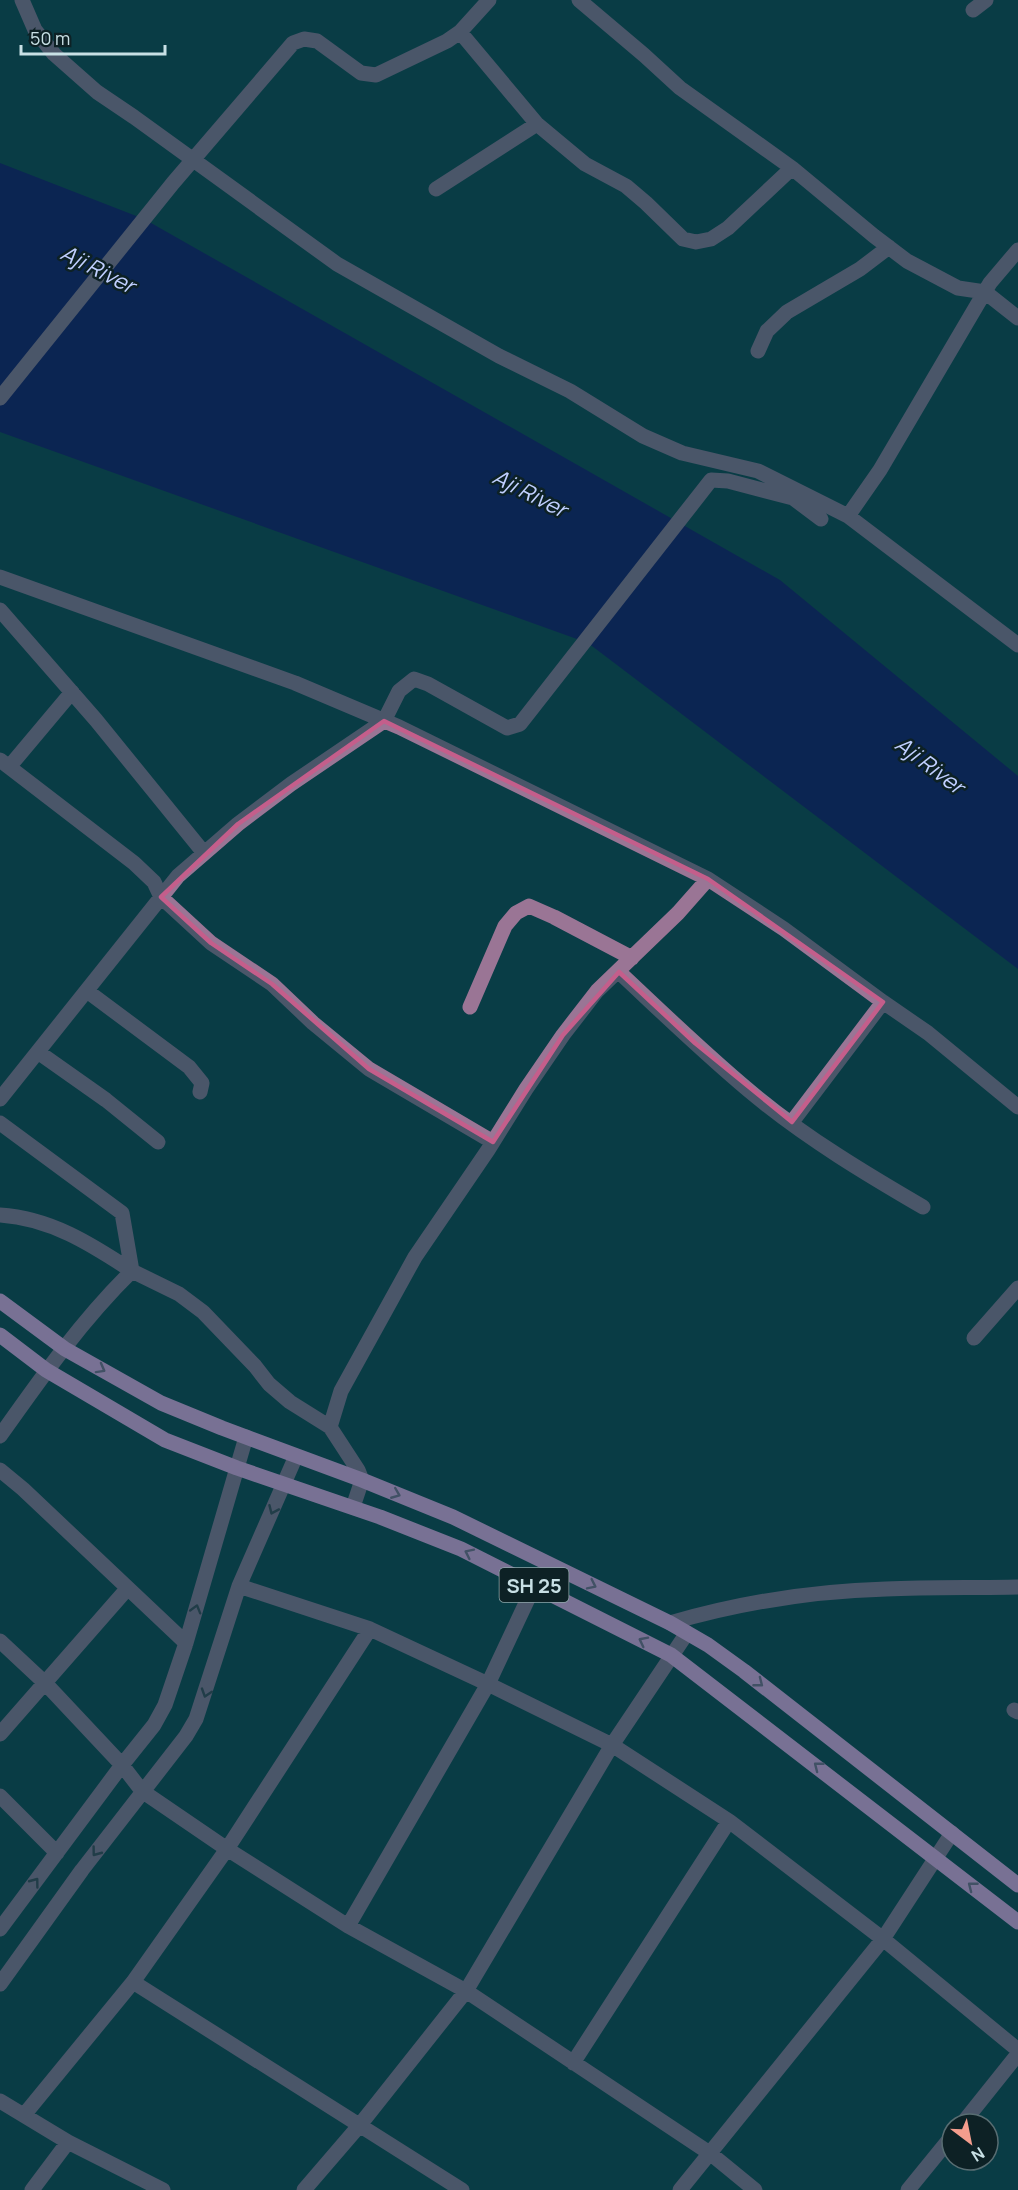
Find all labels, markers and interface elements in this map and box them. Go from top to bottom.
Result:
scale bar [21,18,165,56]
text: 50 m [30,26,70,50]
water label: Aji River [56,238,143,302]
water label: Aji River [488,462,575,526]
water label: Aji River [889,729,973,803]
one-way arrow [94,1362,105,1373]
one-way arrow [390,1487,401,1499]
one-way arrow [268,1504,280,1515]
one-way arrow [465,1549,475,1560]
road number: SH 25 [500,1568,568,1602]
one-way arrow [585,1577,596,1589]
one-way arrow [189,1604,201,1615]
one-way arrow [639,1636,650,1648]
one-way arrow [752,1676,763,1687]
one-way arrow [200,1687,213,1697]
one-way arrow [814,1763,825,1774]
one-way arrow [92,1846,103,1857]
one-way arrow [28,1878,39,1889]
one-way arrow [968,1883,979,1894]
north arrow [940,2112,1000,2172]
text: N [967,2142,989,2167]

